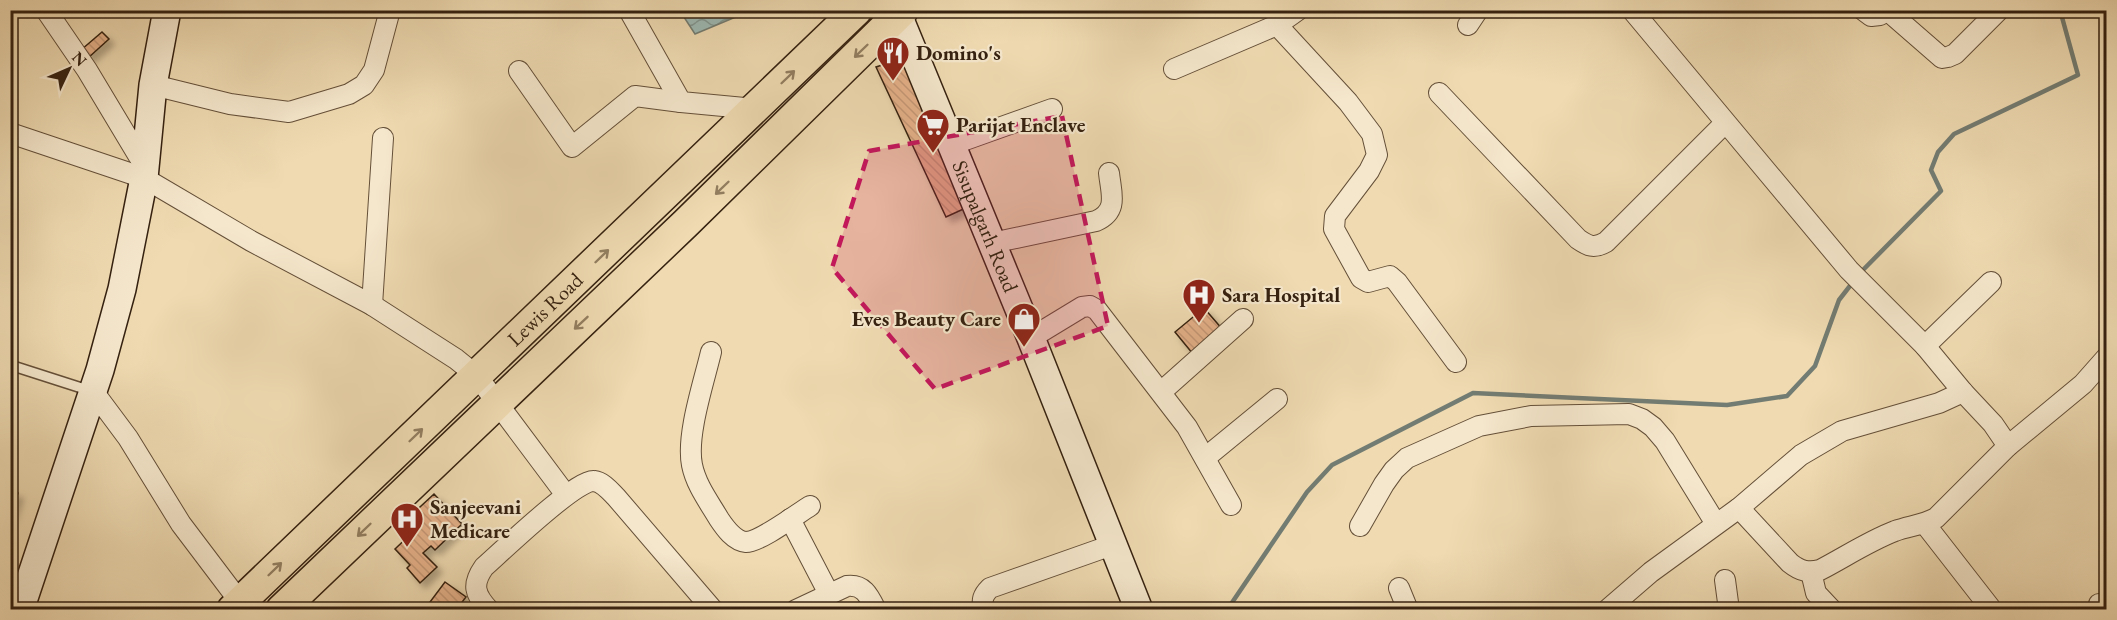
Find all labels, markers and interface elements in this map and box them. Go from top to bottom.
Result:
restaurant icon: Domino's [875,35,911,82]
north arrow [39,39,99,99]
place label: Domino's [916,39,1001,66]
one-way arrow [854,44,869,59]
text: N [67,47,92,71]
one-way arrow [781,70,796,84]
supermarket icon: Parijat Enclave [915,107,951,154]
place label: Parijat Enclave [956,111,1086,138]
street label: Sisupalgarh Road [946,156,1025,297]
one-way arrow [714,180,729,195]
one-way arrow [595,249,610,263]
street label: Lewis Road [501,266,589,352]
hospital icon: Sara Hospital [1181,277,1217,324]
place label: Sara Hospital [1222,281,1340,308]
shop icon: Eves Beauty Care [1006,301,1042,348]
place label: Eves Beauty Care [852,305,1001,332]
one-way arrow [574,315,589,329]
one-way arrow [408,428,423,442]
place label: Sanjeevani Medicare [430,493,521,544]
hospital icon: Sanjeevani Medicare [389,501,425,548]
one-way arrow [357,523,372,537]
one-way arrow [267,562,282,576]

